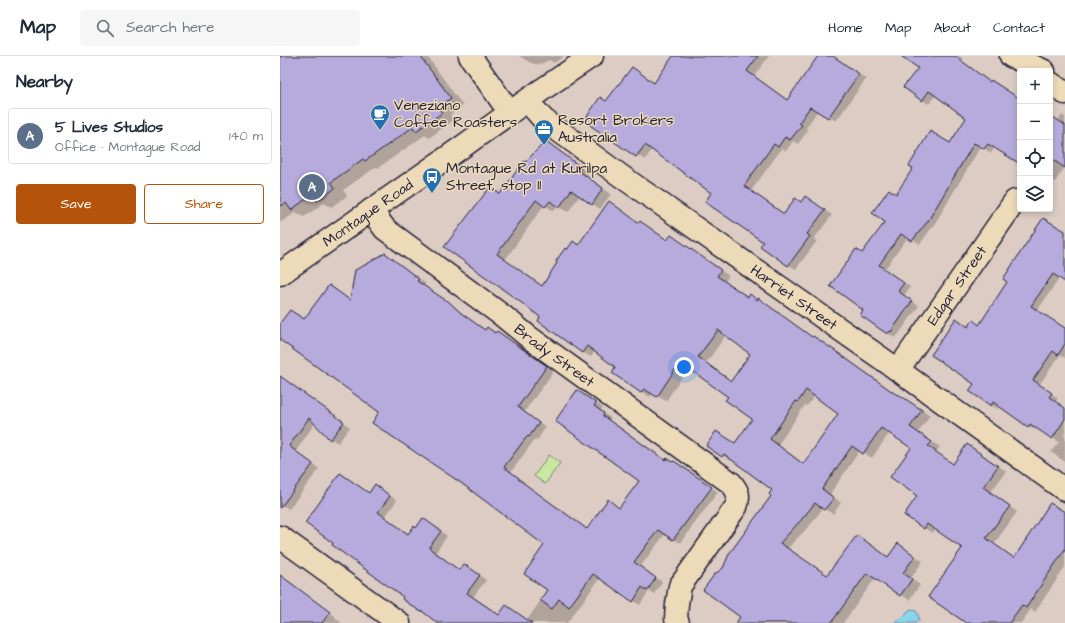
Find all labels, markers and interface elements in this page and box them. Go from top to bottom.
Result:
search box [80,10,360,46]
text: Map [20,14,56,41]
icon: search [94,17,116,39]
text: Search here [126,17,215,38]
text: Home [828,18,863,38]
text: Map [885,18,911,38]
text: About [933,18,971,38]
text: Contact [993,18,1045,38]
map controls [1017,68,1053,212]
button: + [1017,68,1053,104]
text: Nearby [16,70,73,94]
place label: Veneziano Coffee Roasters [394,95,518,133]
cafe icon: Veneziano Coffee Roasters [369,103,391,131]
button: − [1017,104,1053,140]
place label: Resort Brokers Australia [558,110,674,148]
text: 5 Lives Studios [55,117,163,138]
office icon: Resort Brokers Australia [533,118,555,146]
text: A [26,127,34,145]
text: 140 m [229,127,263,145]
text: Office · Montague Road [55,138,200,156]
button: locate [1017,140,1053,176]
place label: Montague Rd at Kurilpa Street, stop 11 [446,158,608,196]
bus stop icon: Montague Rd at Kurilpa Street, stop 11 [421,166,443,194]
pin: A [299,172,325,202]
street label: Montague Road [318,174,417,252]
button: layers [1017,176,1053,212]
button: Save [16,184,136,224]
button: Share [144,184,264,224]
street label: Edgar Street [922,241,992,329]
street label: Harriet Street [746,259,842,335]
street label: Brady Street [510,319,599,392]
your location [674,357,694,377]

